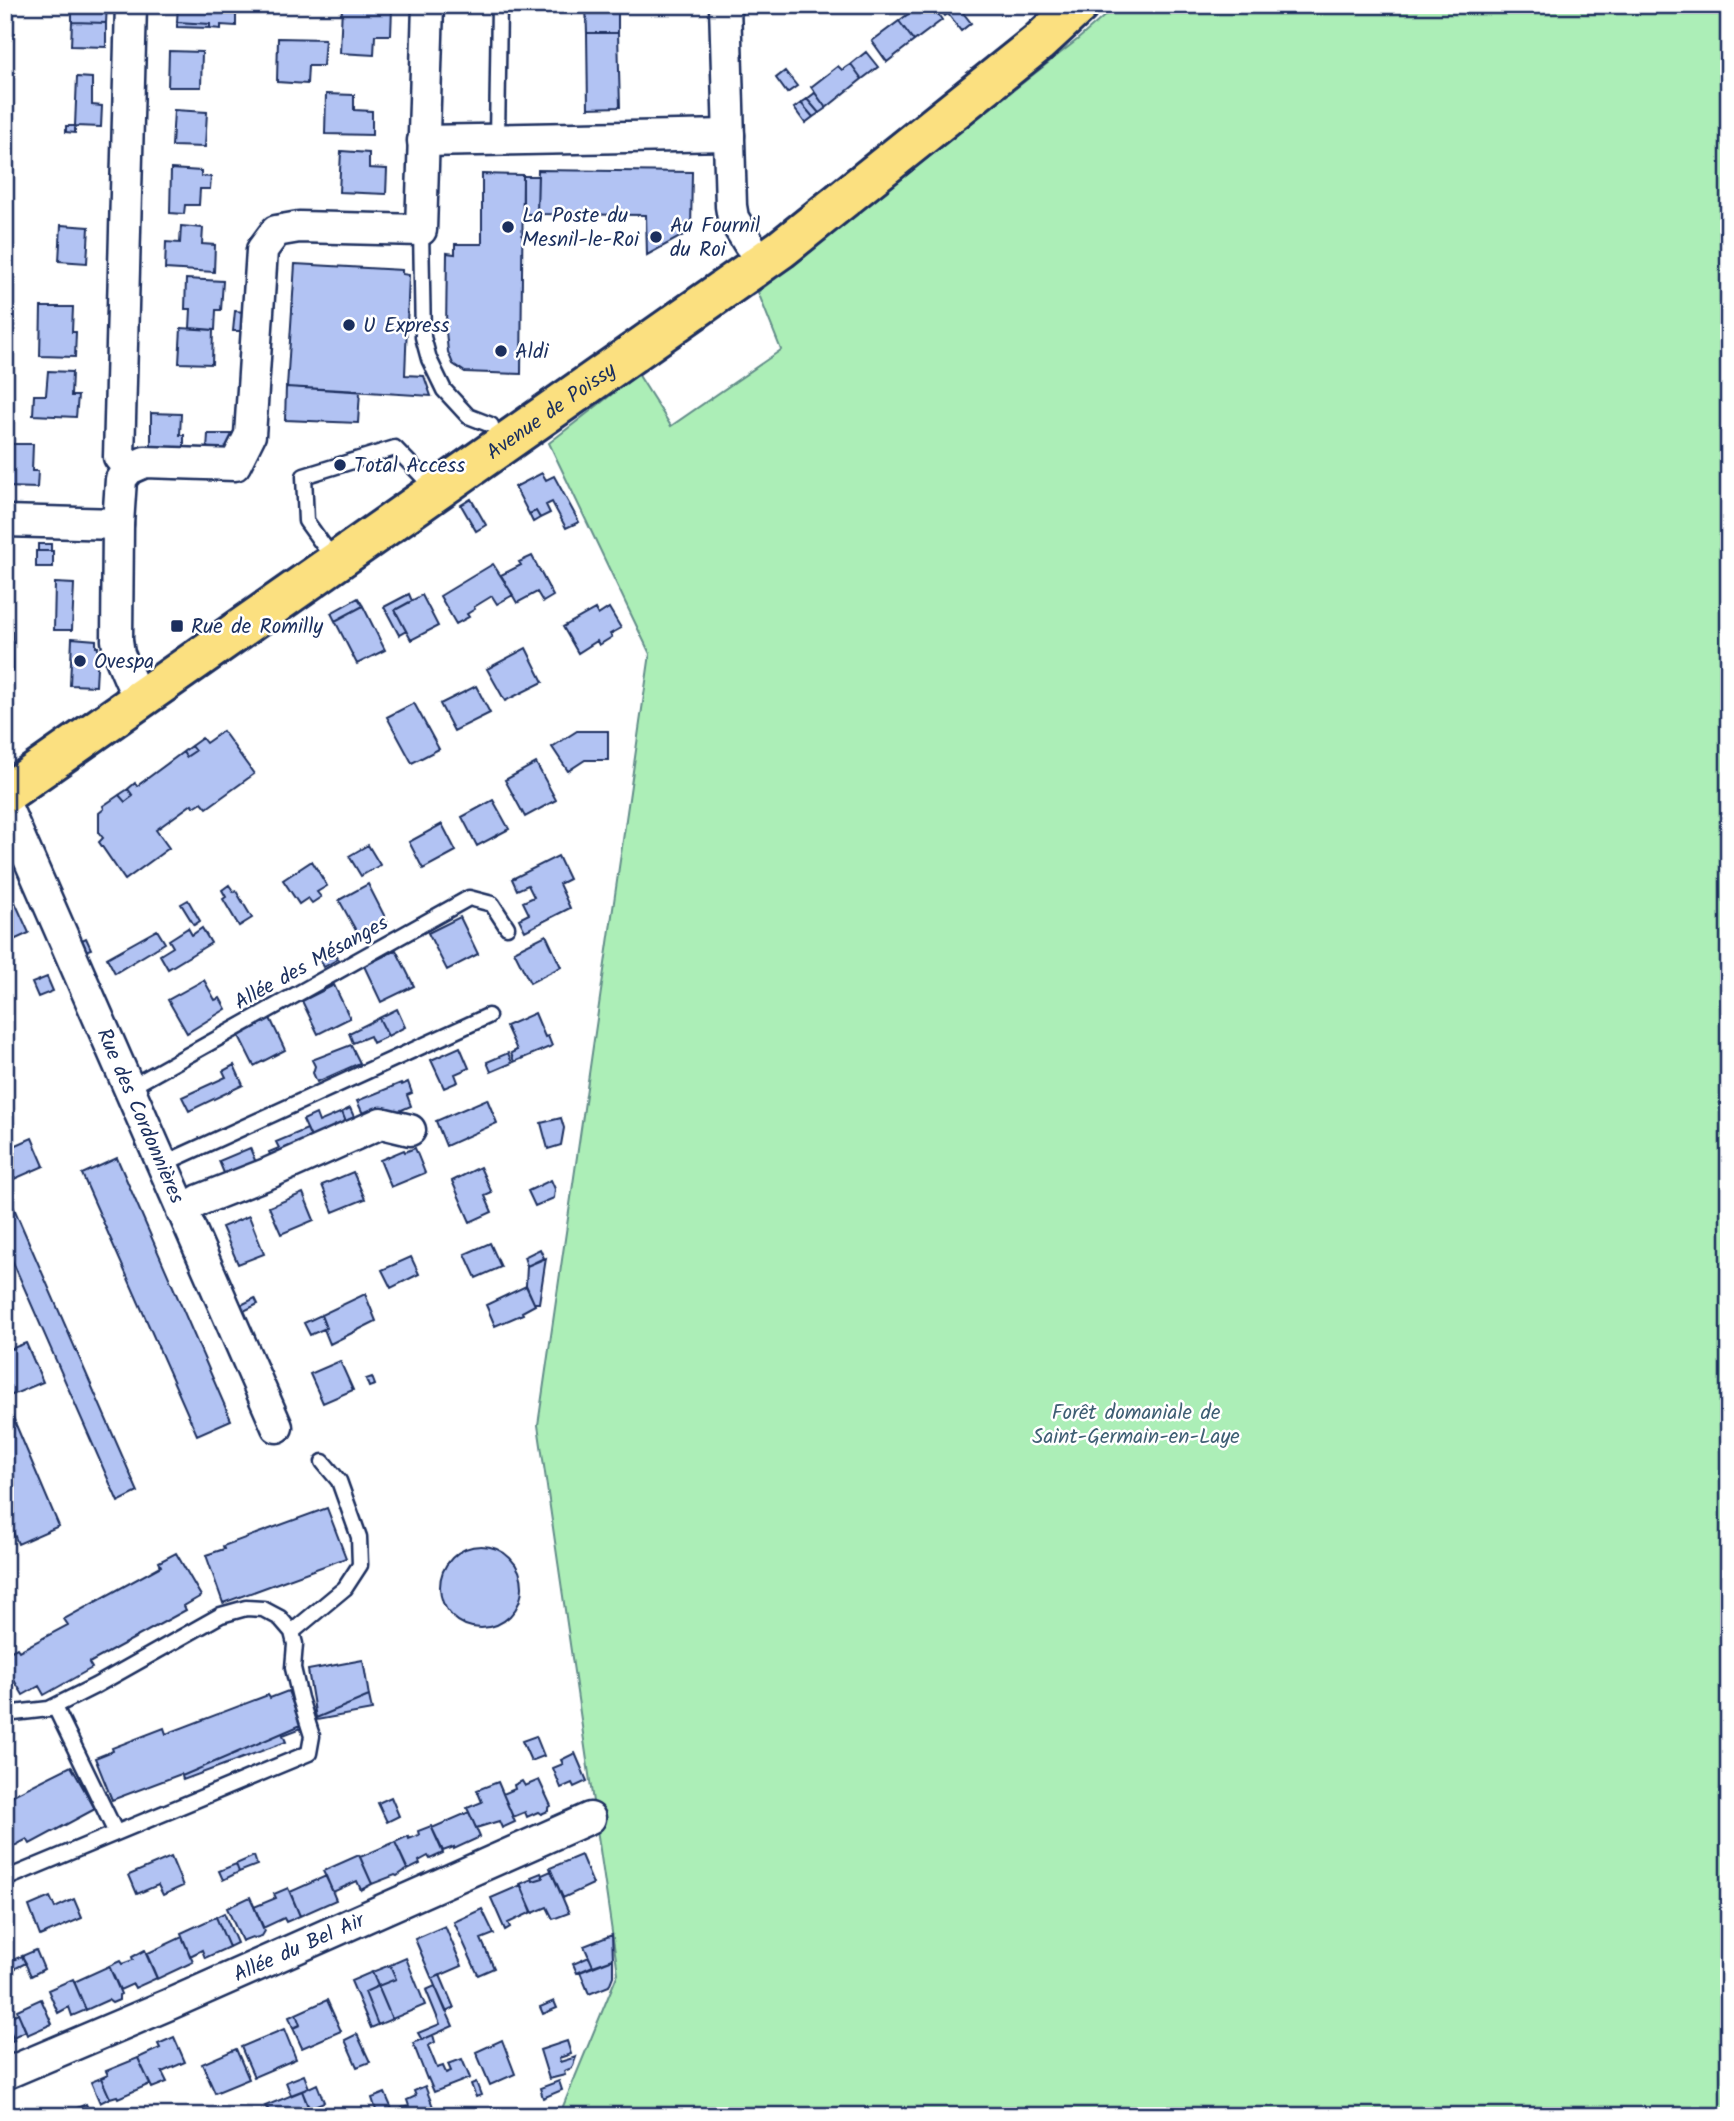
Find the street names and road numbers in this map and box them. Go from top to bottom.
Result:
street label: Avenue de Poissy [480,355,624,469]
street label: Allée des Mésanges [229,907,395,1019]
street label: Rue des Cordonnières [87,1023,193,1209]
street label: Allée du Bel Air [228,1904,371,1992]

